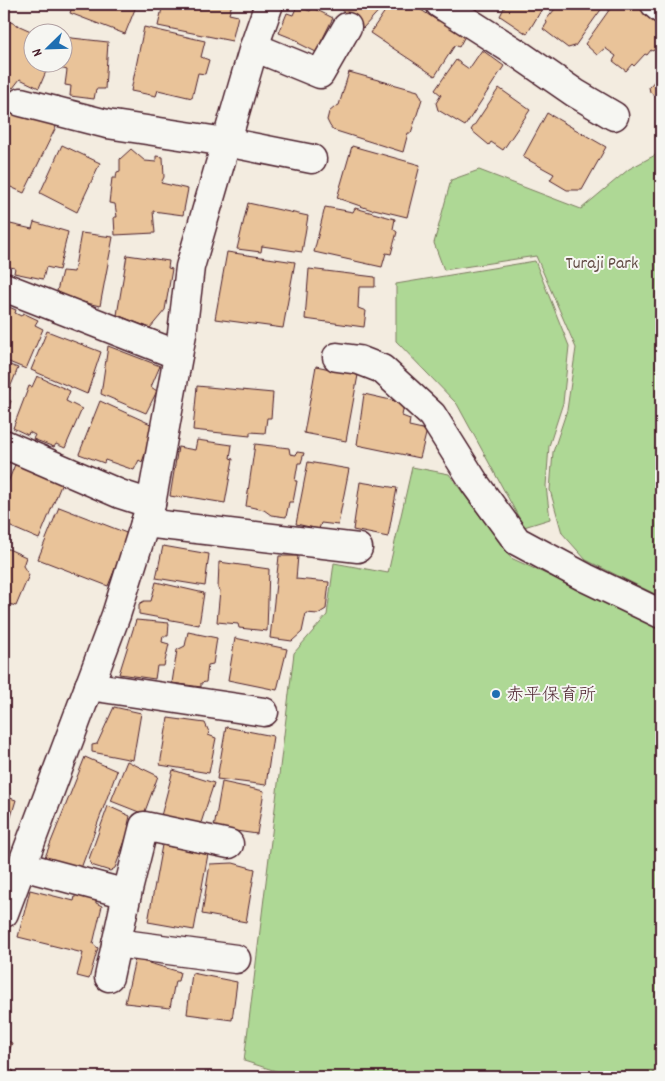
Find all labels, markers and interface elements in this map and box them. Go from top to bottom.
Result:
north arrow [22,22,72,72]
text: N [27,45,48,59]
park label: Turaji Park [566,252,638,277]
place label: 赤平保育所 [506,684,596,709]
marker: 赤平保育所 [490,688,502,700]

